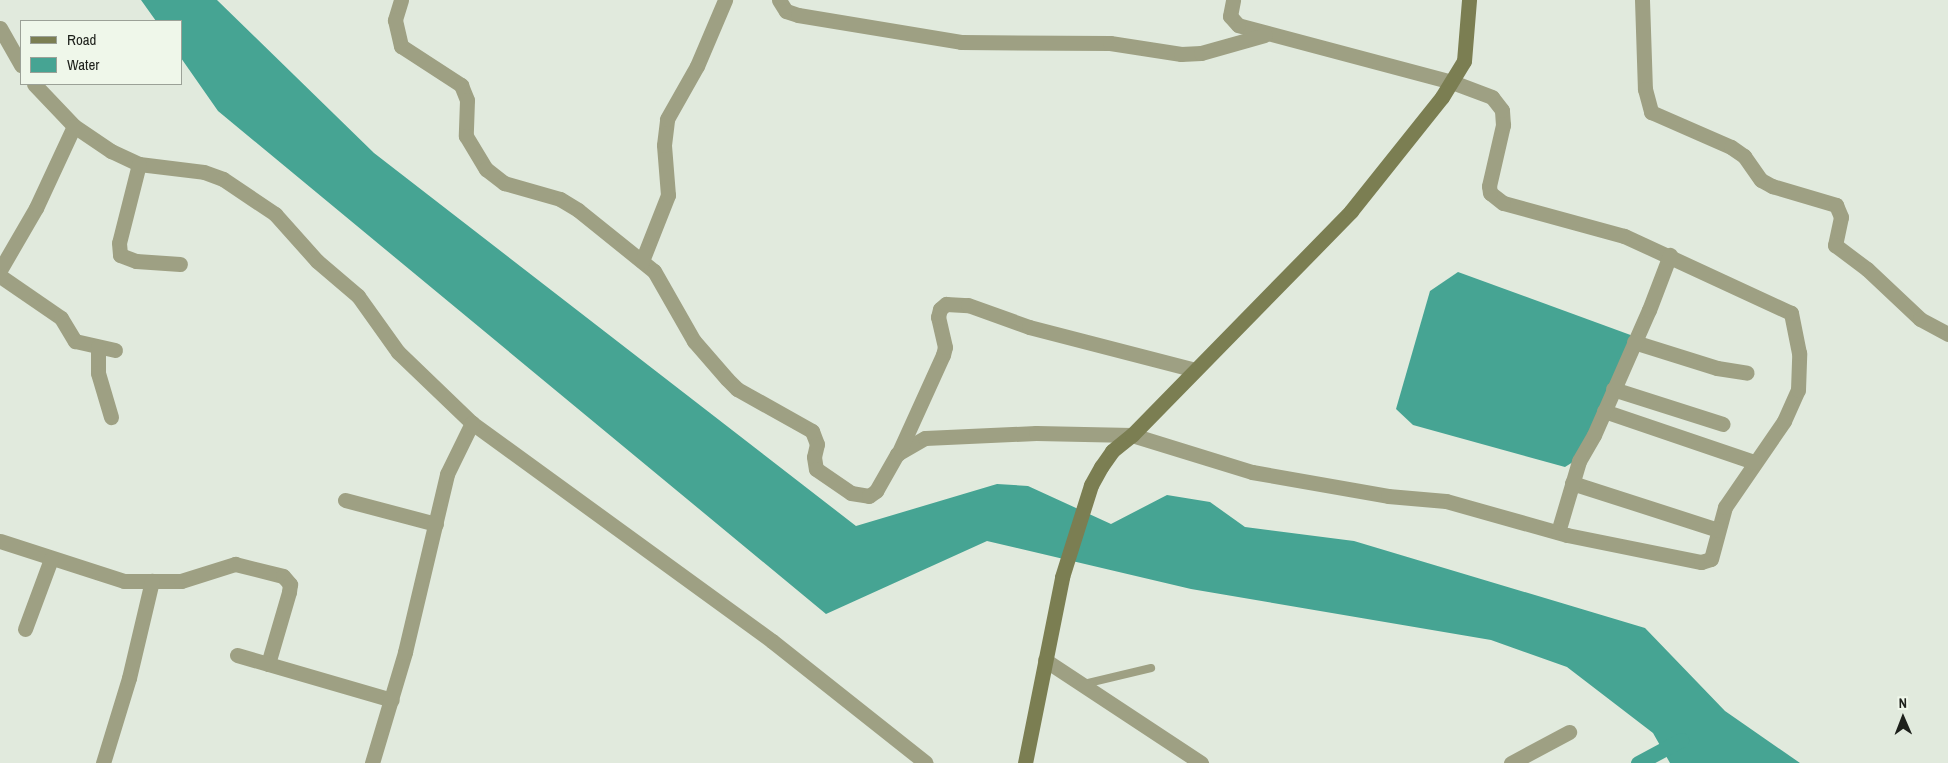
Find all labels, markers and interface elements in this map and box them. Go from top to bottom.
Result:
legend [20,20,182,85]
text: Road [67,29,96,50]
text: Water [67,54,99,75]
north arrow [1878,693,1928,743]
text: N [1898,694,1907,712]

